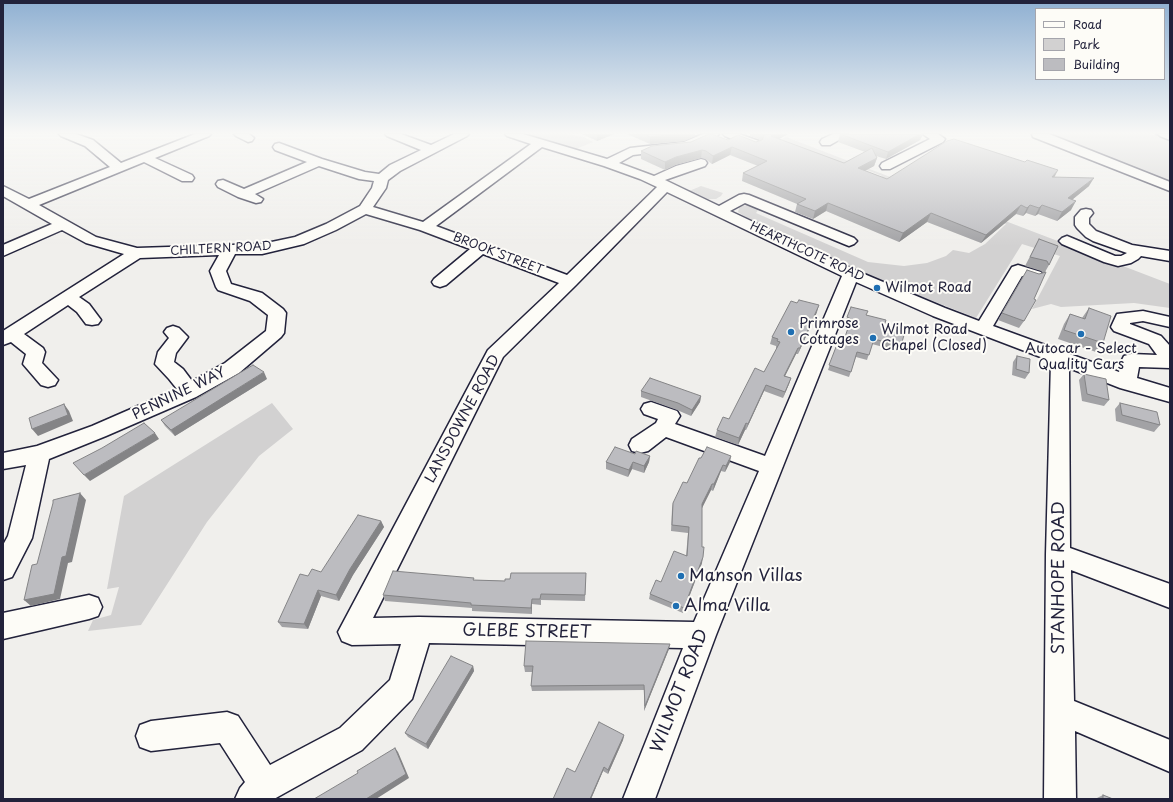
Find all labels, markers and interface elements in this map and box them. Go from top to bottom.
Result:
legend [1035,8,1165,80]
text: Road [1073,15,1102,33]
text: Park [1073,35,1100,53]
text: Building [1073,55,1120,73]
street label: HEARTHCOTE ROAD [748,219,866,285]
street label: BROOK STREET [451,230,545,278]
street label: CHILTERN ROAD [170,239,272,259]
place label: Wilmot Road [885,280,972,296]
marker: Wilmot Road [872,283,882,293]
place label: Primrose Cottages [799,316,859,348]
place label: Wilmot Road Chapel (Closed) [881,322,987,354]
marker: Primrose Cottages [786,327,796,337]
marker: Autocar - Select Quality Cars [1076,329,1086,339]
marker: Wilmot Road Chapel (Closed) [868,333,878,343]
place label: Autocar - Select Quality Cars [1025,341,1137,374]
street label: LANSDOWNE ROAD [422,352,504,486]
street label: PENNINE WAY [130,364,228,424]
street label: STANHOPE ROAD [1049,501,1069,655]
place label: Manson Villas [689,566,802,586]
marker: Manson Villas [676,571,686,581]
place label: Alma Villa [684,596,770,616]
marker: Alma Villa [671,601,681,611]
street label: GLEBE STREET [462,621,592,643]
street label: WILMOT ROAD [647,626,713,756]

